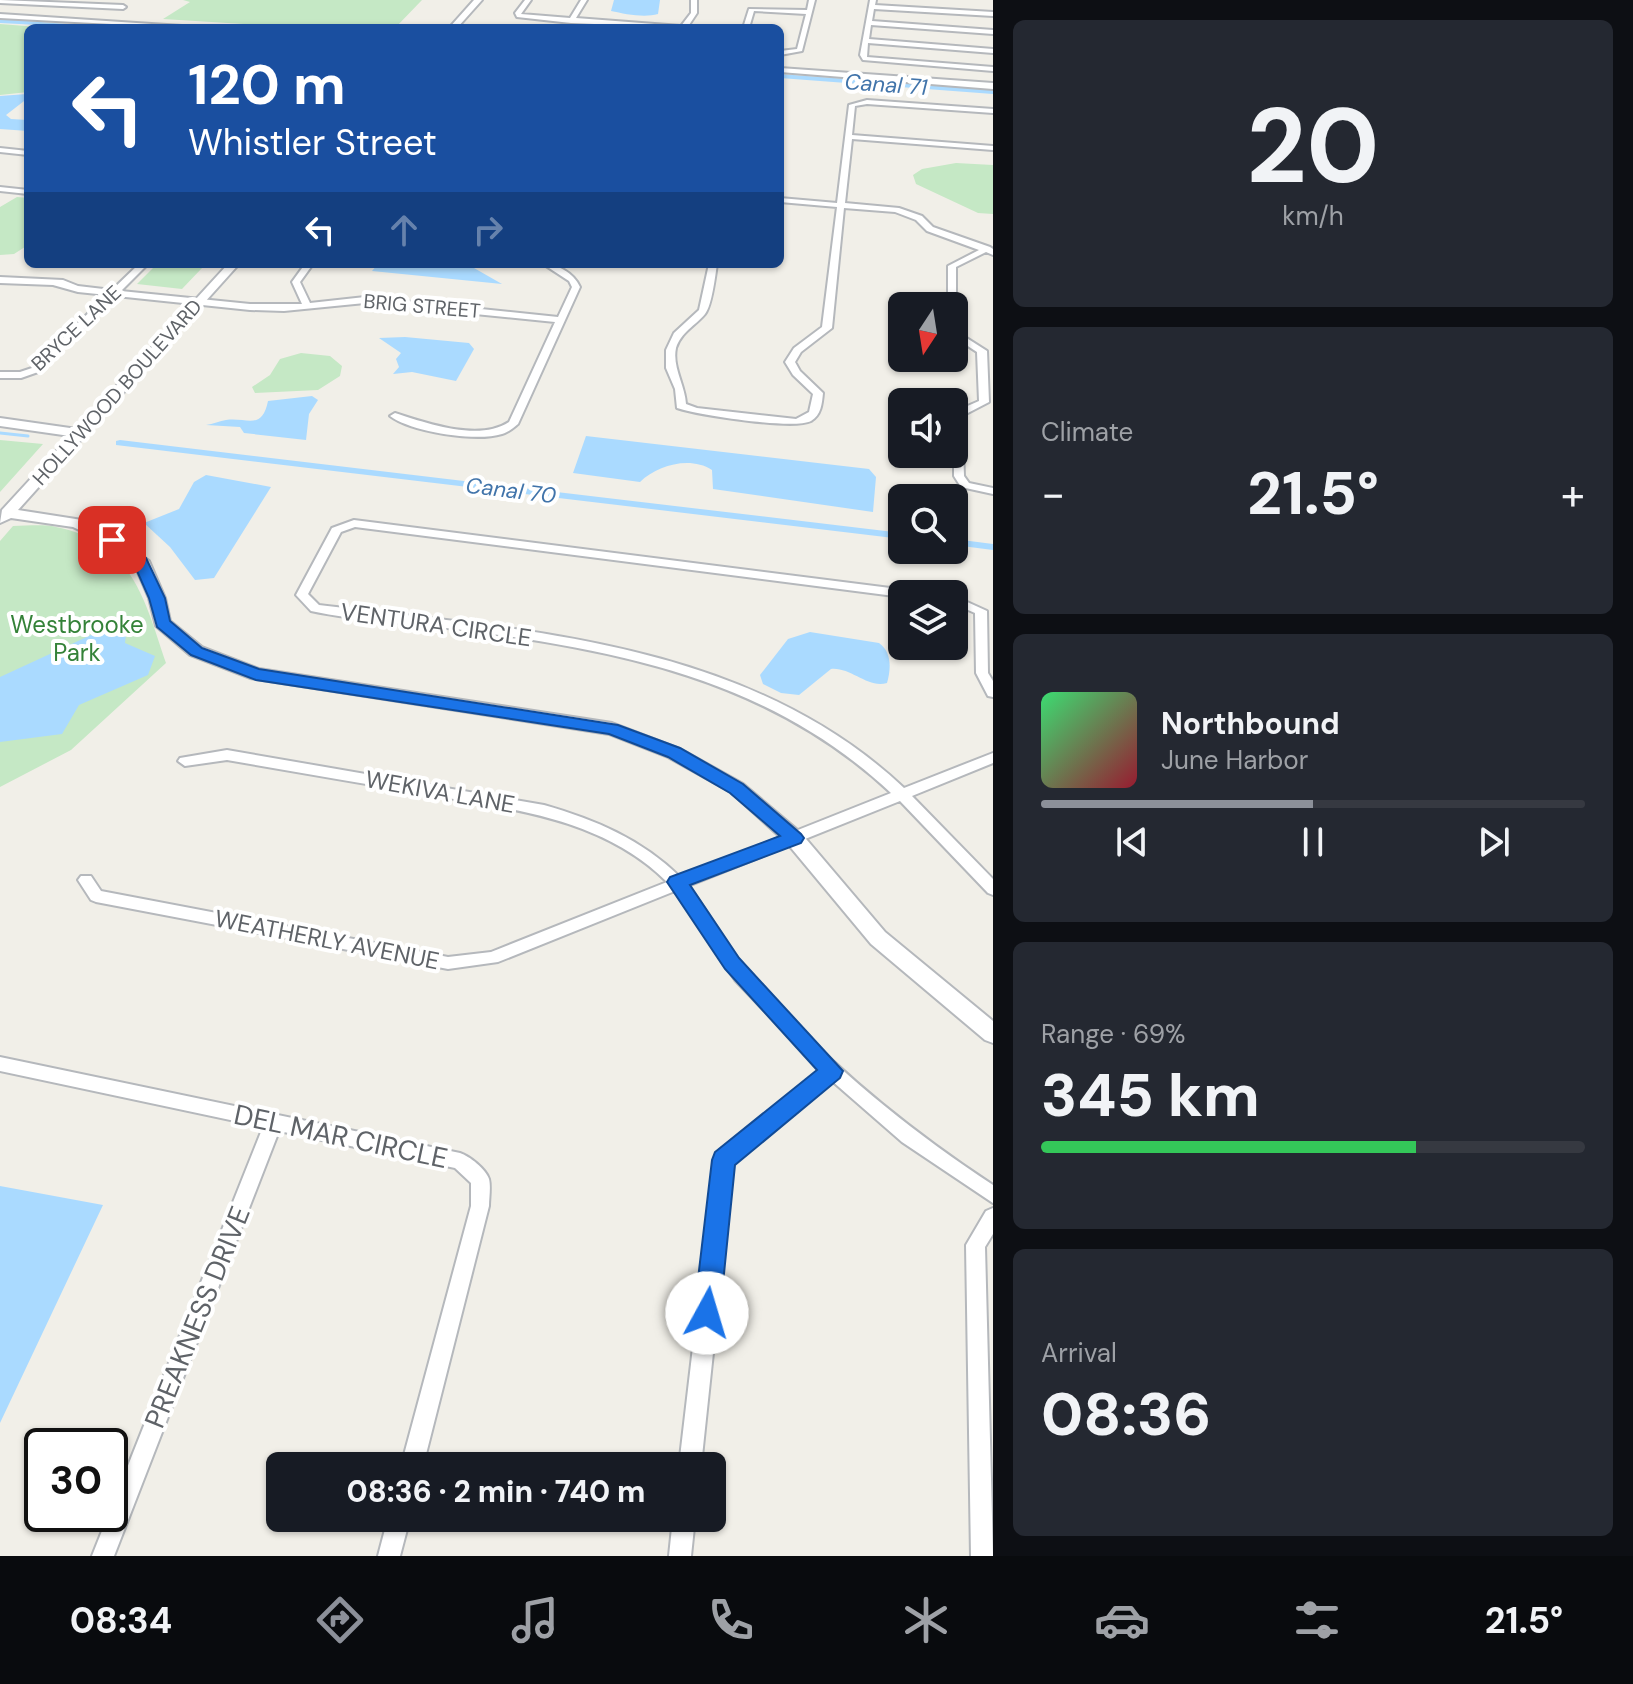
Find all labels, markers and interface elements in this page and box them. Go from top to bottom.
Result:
text: 120 m [188,48,346,121]
icon: left [56,56,160,160]
water label: Canal 71 [844,67,928,102]
text: 20 [1247,79,1379,214]
text: Whistler Street [188,119,437,166]
text: km/h [1282,199,1344,233]
icon: left [298,208,342,252]
icon: ahead [382,208,426,252]
icon: right [466,208,510,252]
street label: BRYCE LANE [25,280,127,376]
street label: BRIG STREET [362,288,482,324]
north arrow [888,292,968,372]
map controls [888,292,968,660]
street label: HOLLYWOOD BOULEVARD [27,294,207,490]
button: sound [888,388,968,468]
text: Climate [1041,415,1133,449]
text: 21.5° [1247,454,1379,533]
text: − [1041,465,1065,523]
text: + [1561,465,1585,523]
water label: Canal 70 [464,471,558,510]
button: search [888,484,968,564]
pin [78,506,146,574]
icon: arrive [90,518,134,562]
button: layers [888,580,968,660]
street label: VENTURA CIRCLE [339,596,534,653]
park label: Westbrooke Park [10,609,144,668]
text: Northbound [1161,704,1340,743]
text: June Harbor [1161,743,1308,777]
street label: WEKIVA LANE [363,763,517,820]
icon: previous [1110,820,1154,864]
icon: pause [1291,820,1335,864]
icon: next [1472,820,1516,864]
street label: WEATHERLY AVENUE [212,903,442,976]
text: Range · 69% [1041,1017,1185,1051]
text: 345 km [1041,1056,1260,1135]
street label: DEL MAR CIRCLE [231,1096,451,1177]
street label: PREAKNESS DRIVE [136,1201,259,1433]
position arrow [665,1271,749,1355]
text: Arrival [1041,1336,1117,1370]
text: 08:36 [1041,1375,1211,1454]
speed limit sign: 30 [24,1428,128,1532]
text: 08:36 · 2 min · 740 m [347,1472,645,1511]
icon: directions [312,1592,368,1648]
icon: music [507,1592,563,1648]
icon: phone [703,1592,759,1648]
icon: climate [898,1592,954,1648]
icon: car [1094,1592,1150,1648]
icon: filters [1289,1592,1345,1648]
text: 08:34 [70,1597,172,1644]
text: 21.5° [1485,1597,1563,1644]

